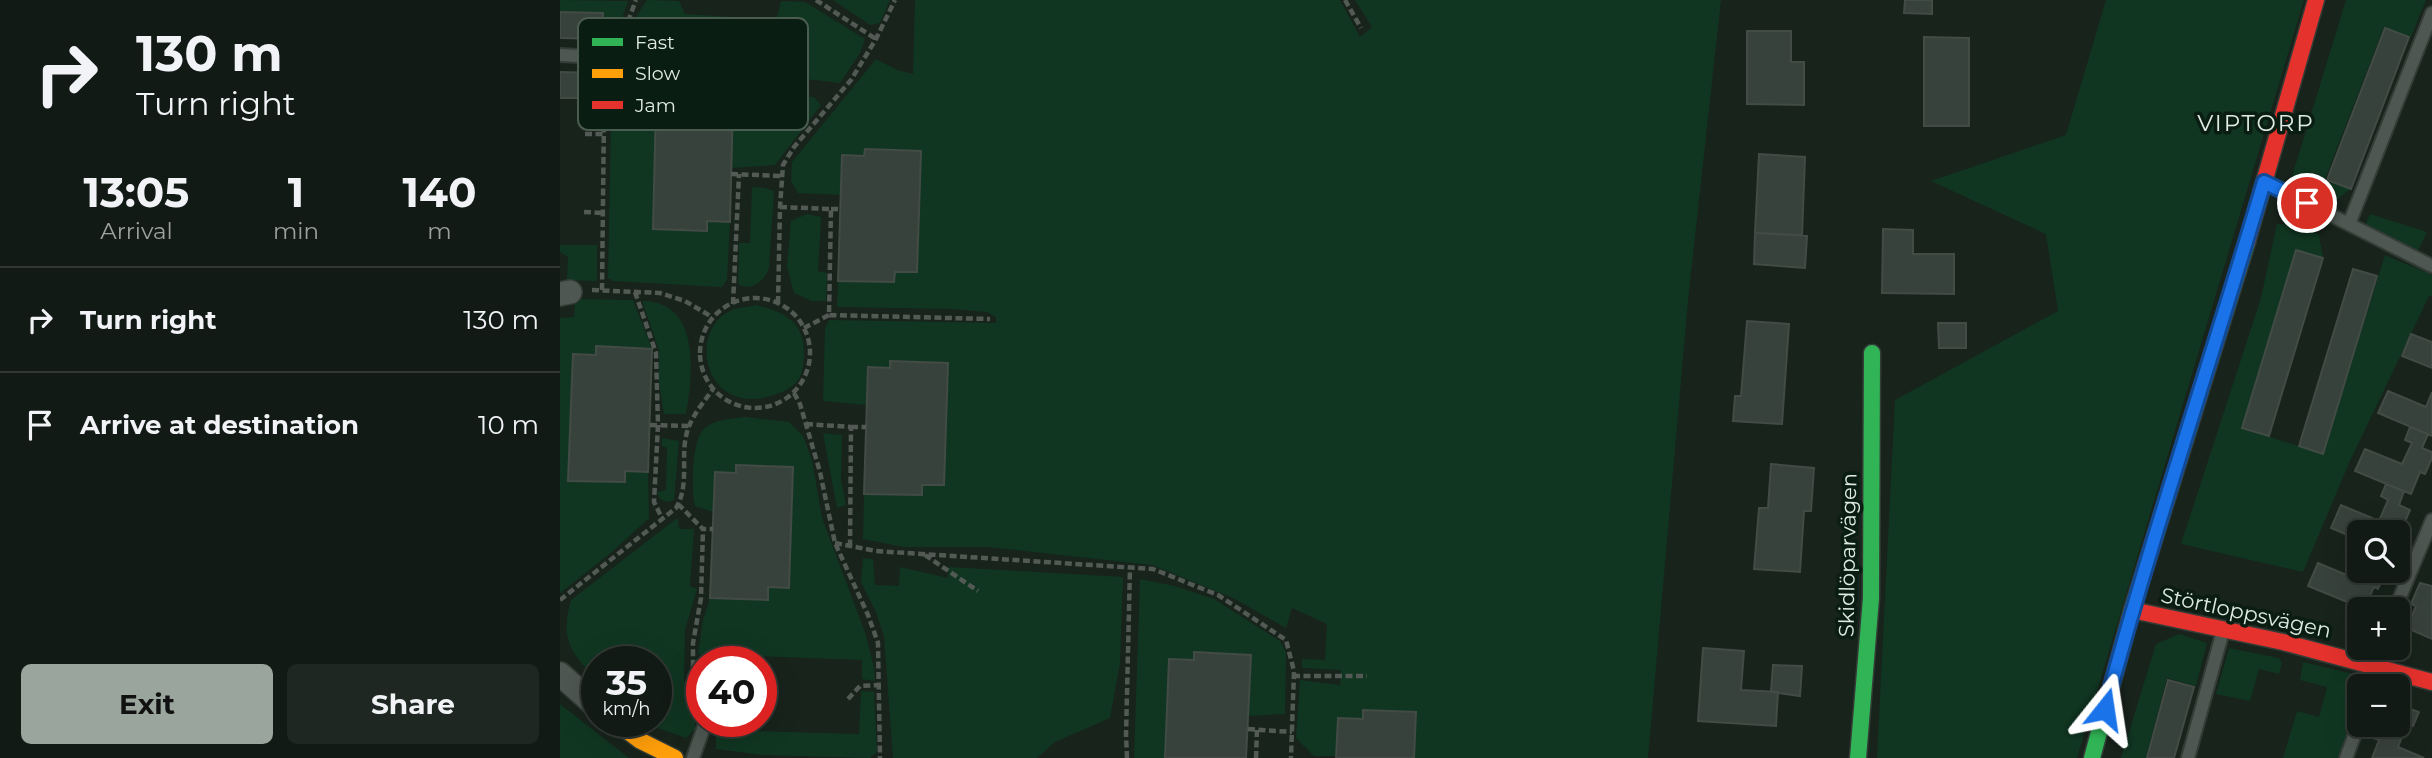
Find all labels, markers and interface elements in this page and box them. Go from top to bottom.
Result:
legend [578,18,808,130]
text: 130 m [136,24,283,83]
icon: right [21,28,112,119]
text: Fast [635,31,675,54]
text: Slow [635,62,680,85]
text: Turn right [136,84,296,123]
text: Jam [634,94,676,117]
district label: VIPTORP [2197,109,2315,137]
text: 13:05 [84,166,189,218]
text: 1 [288,166,304,218]
text: 140 [403,166,476,218]
pin [2277,173,2337,233]
icon: arrive [2288,184,2326,222]
text: Arrival [100,217,173,245]
text: min [273,217,319,245]
text: m [427,217,452,245]
icon: right [21,301,59,339]
text: Turn right [80,304,216,336]
text: 130 m [463,304,539,336]
icon: arrive [21,406,59,444]
text: Arrive at destination [80,409,359,441]
text: 10 m [478,409,539,441]
street label: Skidlöparvägen [1834,473,1861,637]
map controls [2347,520,2410,737]
button: search [2347,520,2410,583]
street label: Störtloppsvägen [2159,582,2334,643]
button: + [2347,597,2410,660]
speed limit sign: 40 [686,646,777,737]
text: 35 [606,661,647,704]
button: Exit [21,664,273,744]
button: Share [287,664,539,744]
position arrow [2068,672,2142,746]
button: − [2347,674,2410,737]
text: km/h [602,698,651,720]

